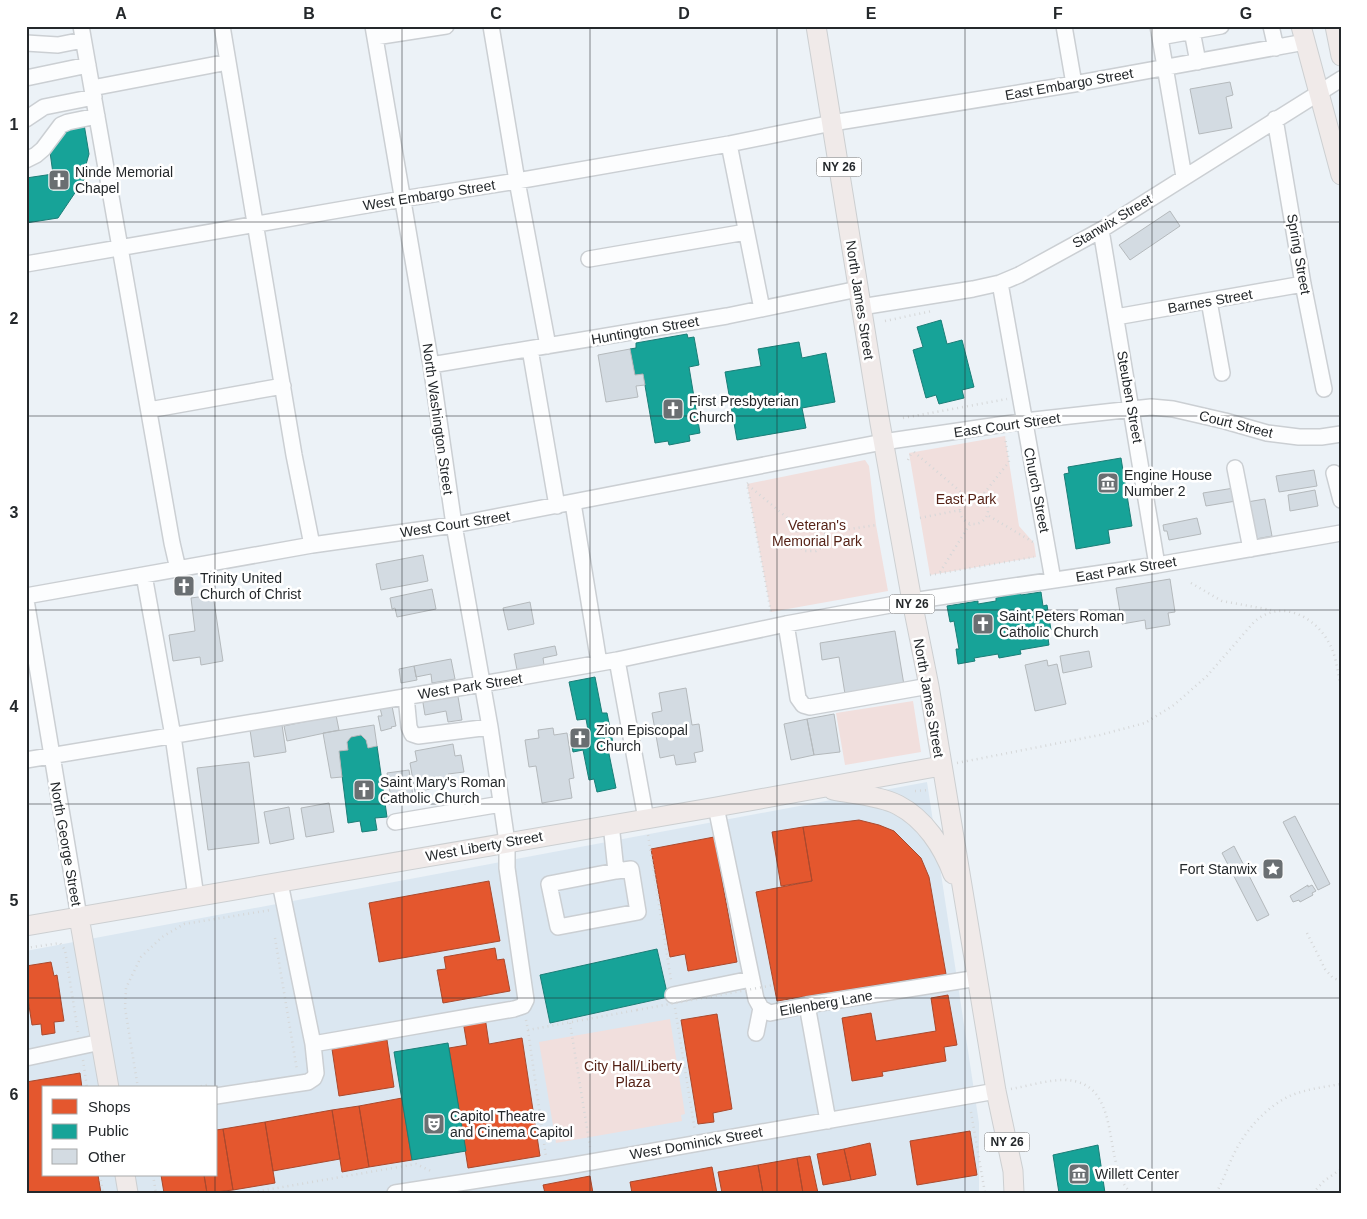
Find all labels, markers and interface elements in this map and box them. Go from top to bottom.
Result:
text: A [115,5,127,22]
text: B [303,5,315,22]
text: C [490,5,502,22]
text: D [678,5,690,22]
text: E [866,5,877,22]
text: F [1053,5,1063,22]
text: G [1240,5,1252,22]
street label: East Embargo Street [1004,65,1134,103]
text: 1 [10,116,19,133]
road number: NY 26 [816,158,862,176]
place label: Ninde Memorial Chapel [75,164,173,196]
church icon: Ninde Memorial Chapel [47,168,71,192]
street label: West Embargo Street [362,177,496,213]
street label: Stanwix Street [1069,191,1155,251]
street label: Spring Street [1284,212,1314,296]
street label: North James Street [843,239,877,361]
street label: Barnes Street [1166,286,1254,316]
text: 2 [10,310,19,327]
street label: Huntington Street [590,313,700,347]
street label: North Washington Street [419,342,457,496]
street label: Steuben Street [1114,350,1146,444]
place label: First Presbyterian Church [689,393,799,425]
church icon: First Presbyterian Church [661,397,685,421]
street label: Court Street [1197,407,1275,441]
street label: East Court Street [953,410,1061,440]
street label: Church Street [1021,446,1053,534]
place label: Engine House Number 2 [1124,467,1212,499]
museum icon: Engine House Number 2 [1096,471,1120,495]
park label: East Park [936,491,997,507]
text: 3 [10,504,19,521]
street label: West Court Street [399,507,511,541]
park label: Veteran's Memorial Park [772,517,863,549]
street label: East Park Street [1074,553,1178,585]
place label: Trinity United Church of Christ [200,570,301,602]
church icon: Trinity United Church of Christ [172,574,196,598]
road number: NY 26 [890,594,934,614]
place label: Saint Peters Roman Catholic Church [999,608,1124,640]
church icon: Saint Peters Roman Catholic Church [971,612,995,636]
street label: North James Street [911,637,947,759]
street label: West Park Street [417,670,523,702]
text: 4 [10,698,19,715]
place label: Zion Episcopal Church [596,722,688,754]
church icon: Zion Episcopal Church [568,726,592,750]
place label: Saint Mary's Roman Catholic Church [380,774,506,806]
church icon: Saint Mary's Roman Catholic Church [352,778,376,802]
street label: North George Street [47,781,85,908]
street label: West Liberty Street [424,828,544,864]
place icon: Fort Stanwix [1261,857,1285,881]
place label: Fort Stanwix [1179,861,1257,877]
text: 5 [10,892,19,909]
street label: Eilenberg Lane [778,987,874,1019]
park label: City Hall/Liberty Plaza [584,1058,682,1090]
text: 6 [10,1086,19,1103]
legend [42,1086,218,1176]
text: Shops [88,1098,131,1115]
place label: Capitol Theatre and Cinema Capitol [450,1108,573,1140]
theatre icon: Capitol Theatre and Cinema Capitol [422,1112,446,1136]
text: Public [88,1122,129,1139]
street label: West Dominick Street [628,1123,764,1163]
road number: NY 26 [984,1132,1030,1152]
text: Other [88,1148,126,1165]
museum icon: Willett Center [1067,1162,1091,1186]
place label: Willett Center [1095,1166,1179,1182]

